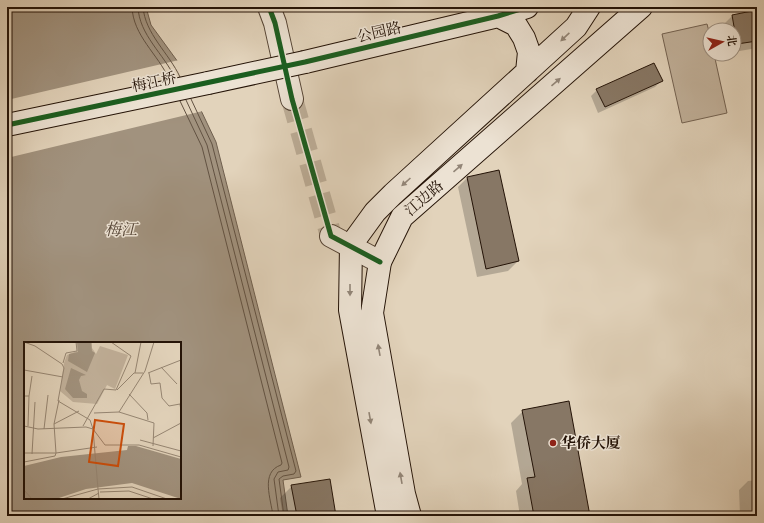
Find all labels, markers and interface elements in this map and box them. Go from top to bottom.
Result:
street label: 公园路 [355,17,403,46]
north arrow [702,22,742,62]
one-way arrow [560,32,569,41]
text: 北 [724,34,740,47]
street label: 梅江桥 [130,68,178,95]
one-way arrow [551,77,561,87]
one-way arrow [453,163,463,172]
street label: 江边路 [400,176,447,220]
one-way arrow [401,177,412,186]
water label: 梅江 [105,219,139,240]
one-way arrow [347,284,353,297]
inset map [24,342,181,499]
one-way arrow [376,344,382,356]
one-way arrow [367,412,373,425]
place label: 华侨大厦 [561,433,621,452]
marker: 华侨大厦 [548,438,558,448]
one-way arrow [398,472,404,484]

